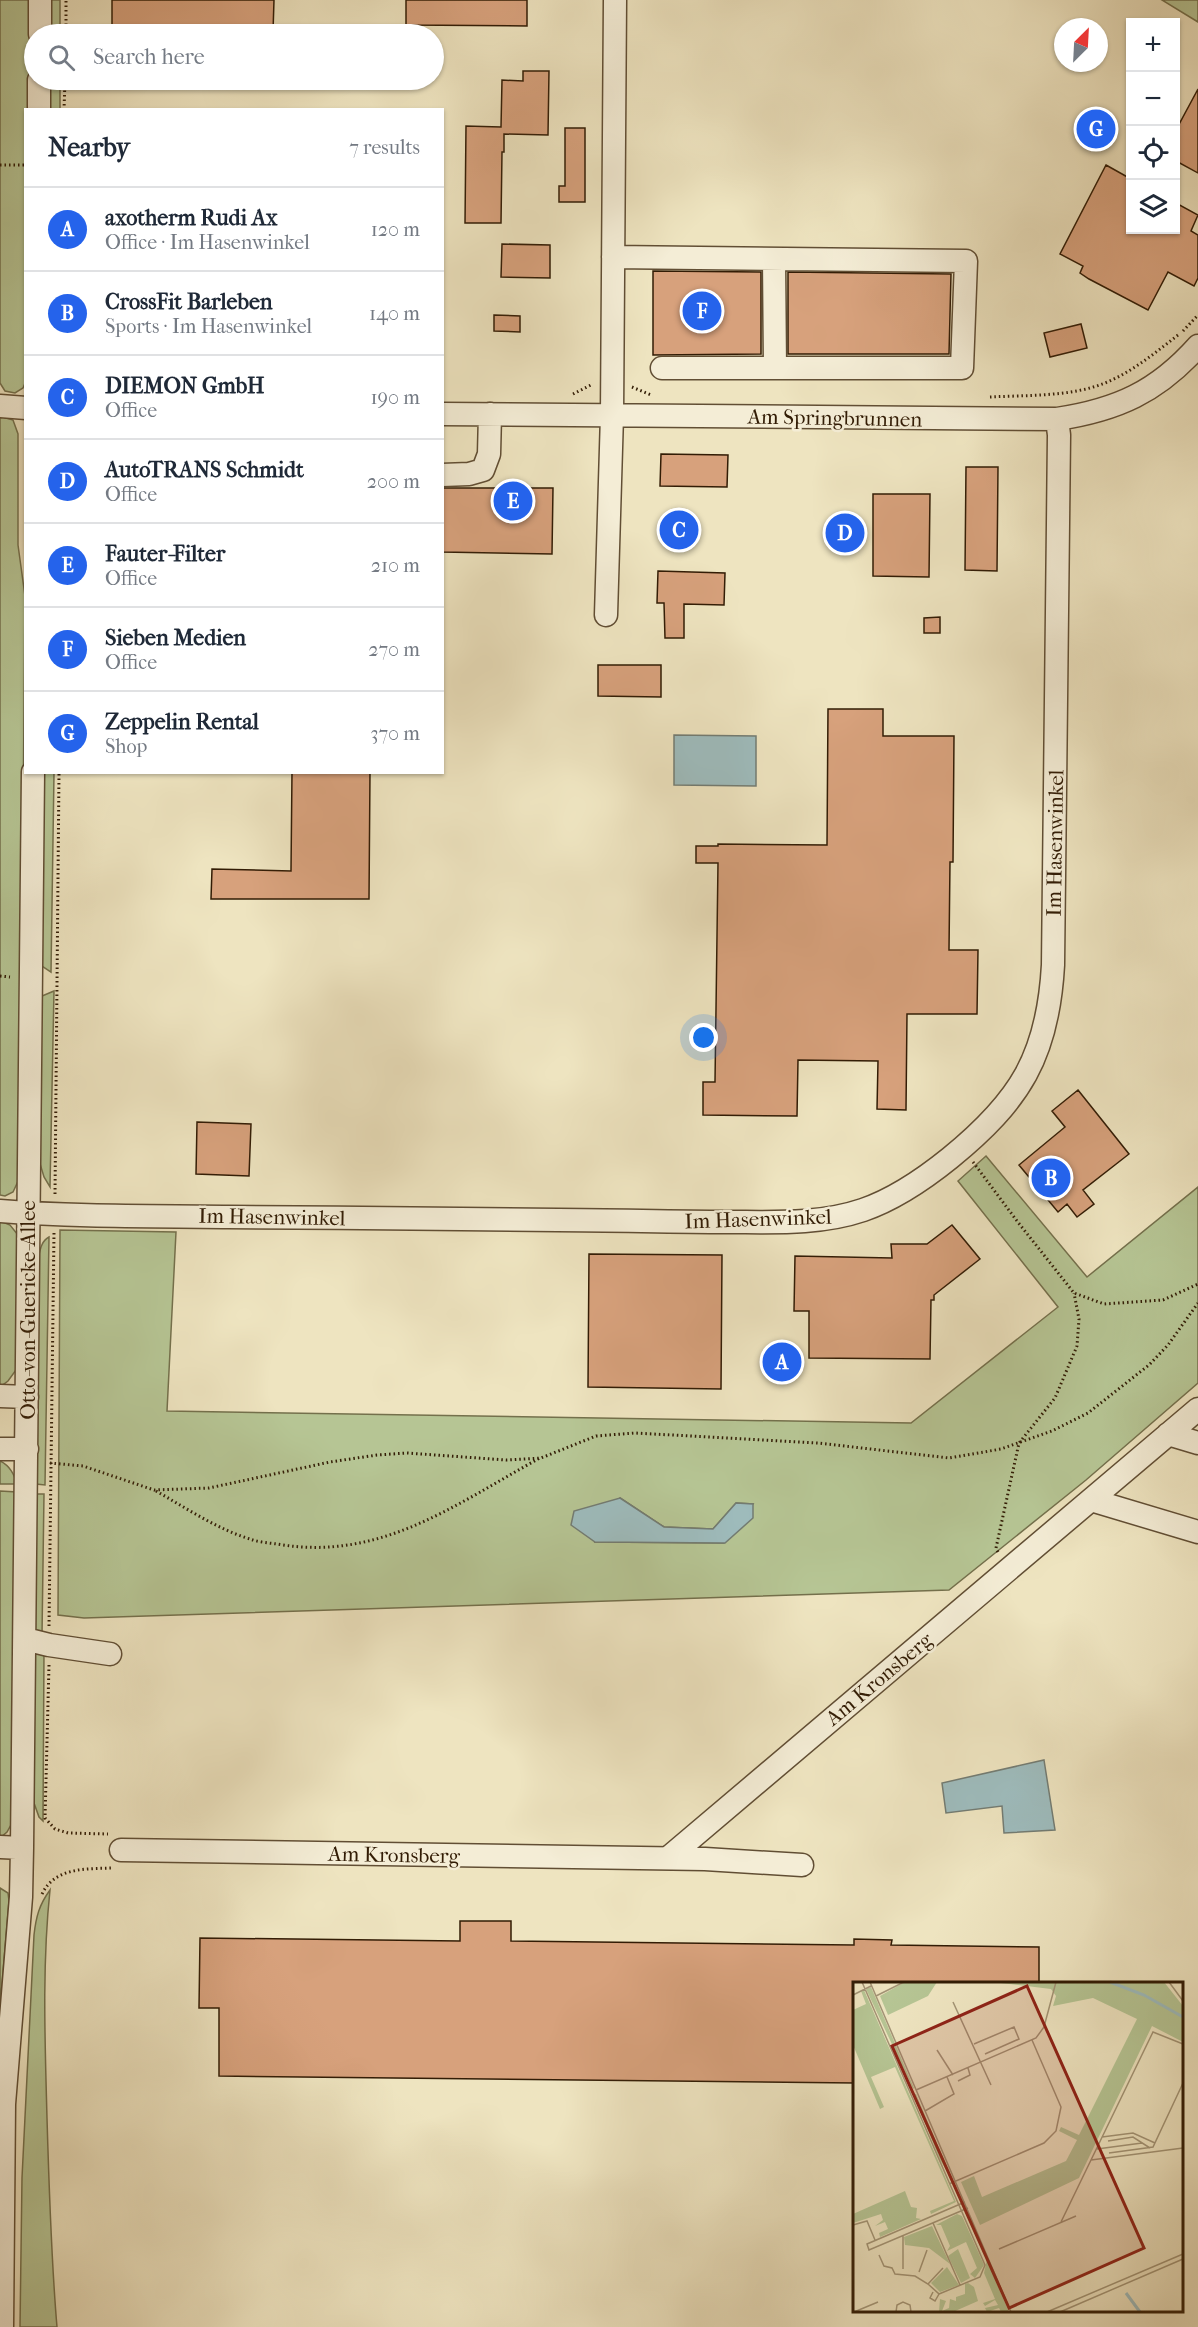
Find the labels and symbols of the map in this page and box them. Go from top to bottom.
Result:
north arrow [1054,18,1108,72]
pin: G [1076,106,1116,152]
pin: F [682,288,722,334]
street label: Am Springbrunnen [746,404,923,432]
pin: E [494,478,532,524]
pin: C [660,508,698,552]
pin: D [826,510,864,556]
street label: Im Hasenwinkel [1042,769,1068,917]
your location [689,1023,718,1052]
pin: B [1032,1156,1070,1200]
street label: Otto-von-Guericke-Allee [16,1200,40,1420]
street label: Im Hasenwinkel [198,1204,346,1230]
street label: Im Hasenwinkel [684,1204,832,1234]
pin: A [762,1340,802,1384]
street label: Am Kronsberg [820,1627,938,1731]
street label: Am Kronsberg [327,1842,461,1868]
inset map [853,1982,1183,2312]

